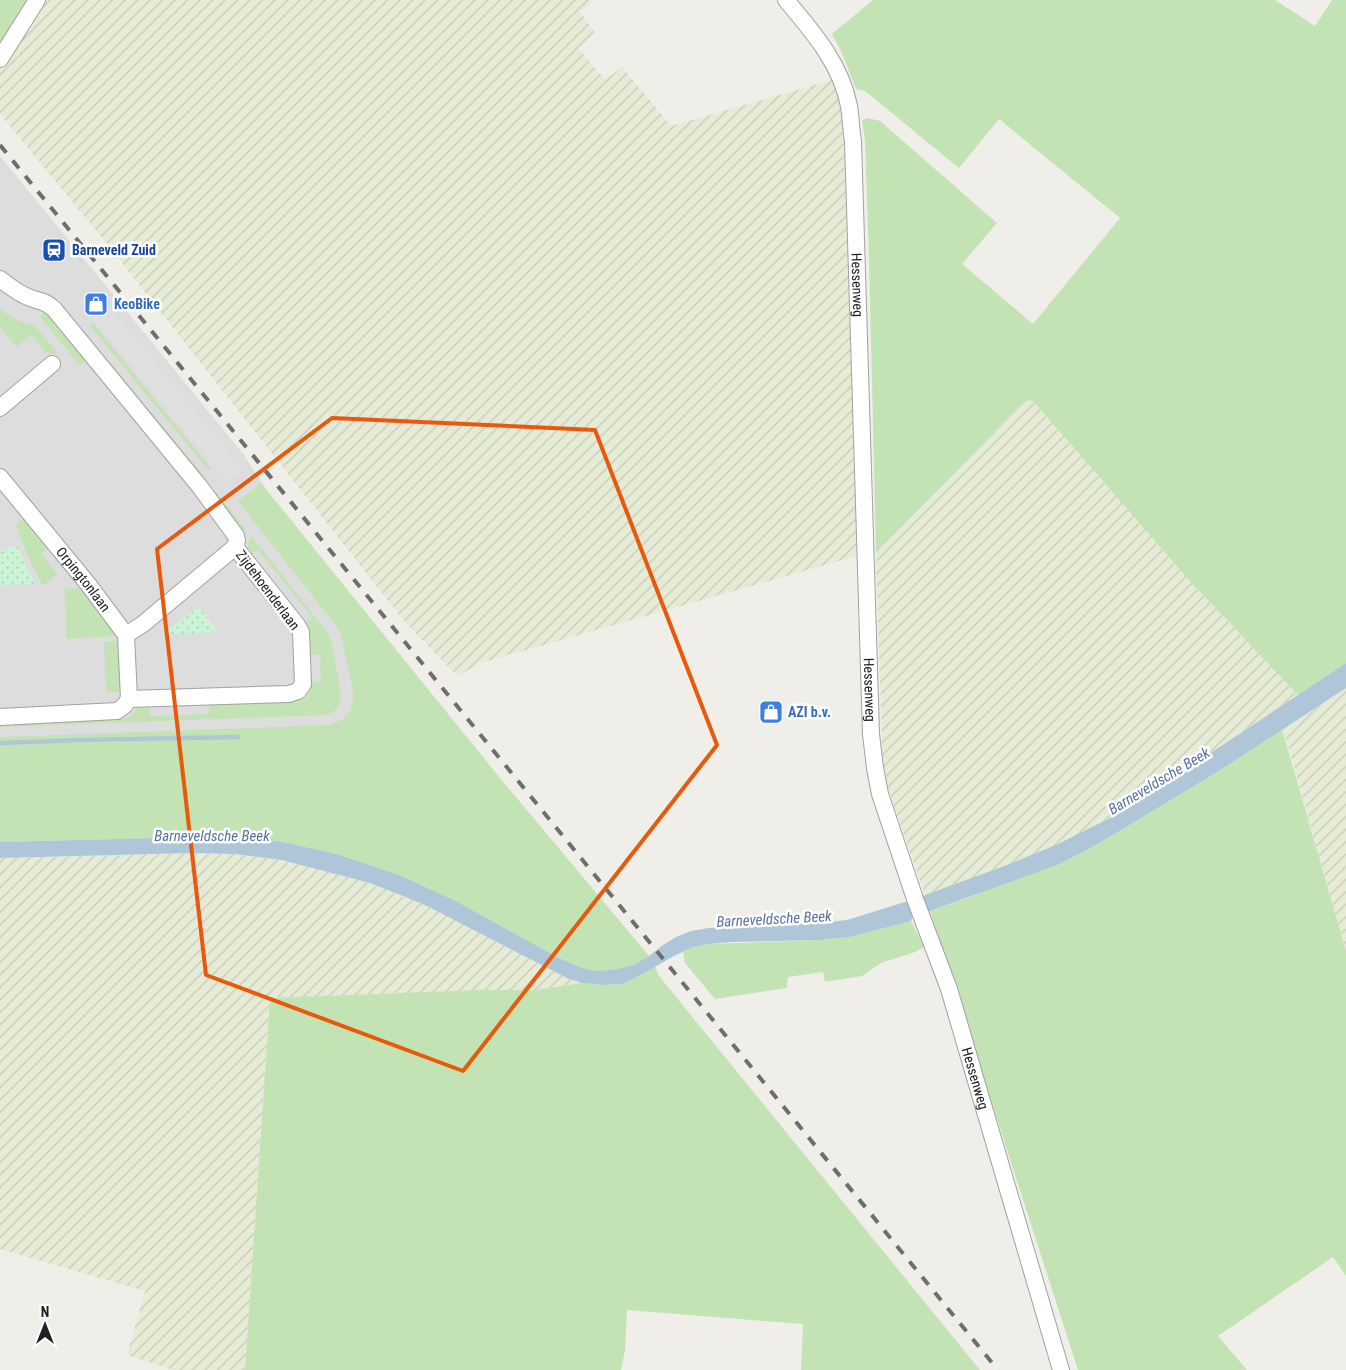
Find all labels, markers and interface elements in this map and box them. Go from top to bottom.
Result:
station icon: Barneveld Zuid [41,237,67,263]
place label: Barneveld Zuid [72,242,156,258]
street label: Hessenweg [848,253,866,317]
shop icon: KeoBike [83,291,109,317]
place label: KeoBike [114,296,160,312]
street label: Orpingtonlaan [53,544,114,615]
street label: Zijdehoenderlaan [233,547,303,633]
street label: Hessenweg [861,658,879,722]
shop icon: AZI b.v. [758,699,784,725]
place label: AZI b.v. [788,704,831,720]
water label: Barneveldsche Beek [1105,743,1213,818]
water label: Barneveldsche Beek [154,827,270,845]
water label: Barneveldsche Beek [716,907,833,931]
street label: Hessenweg [959,1045,992,1111]
north arrow [20,1300,70,1350]
text: N [41,1304,49,1320]

